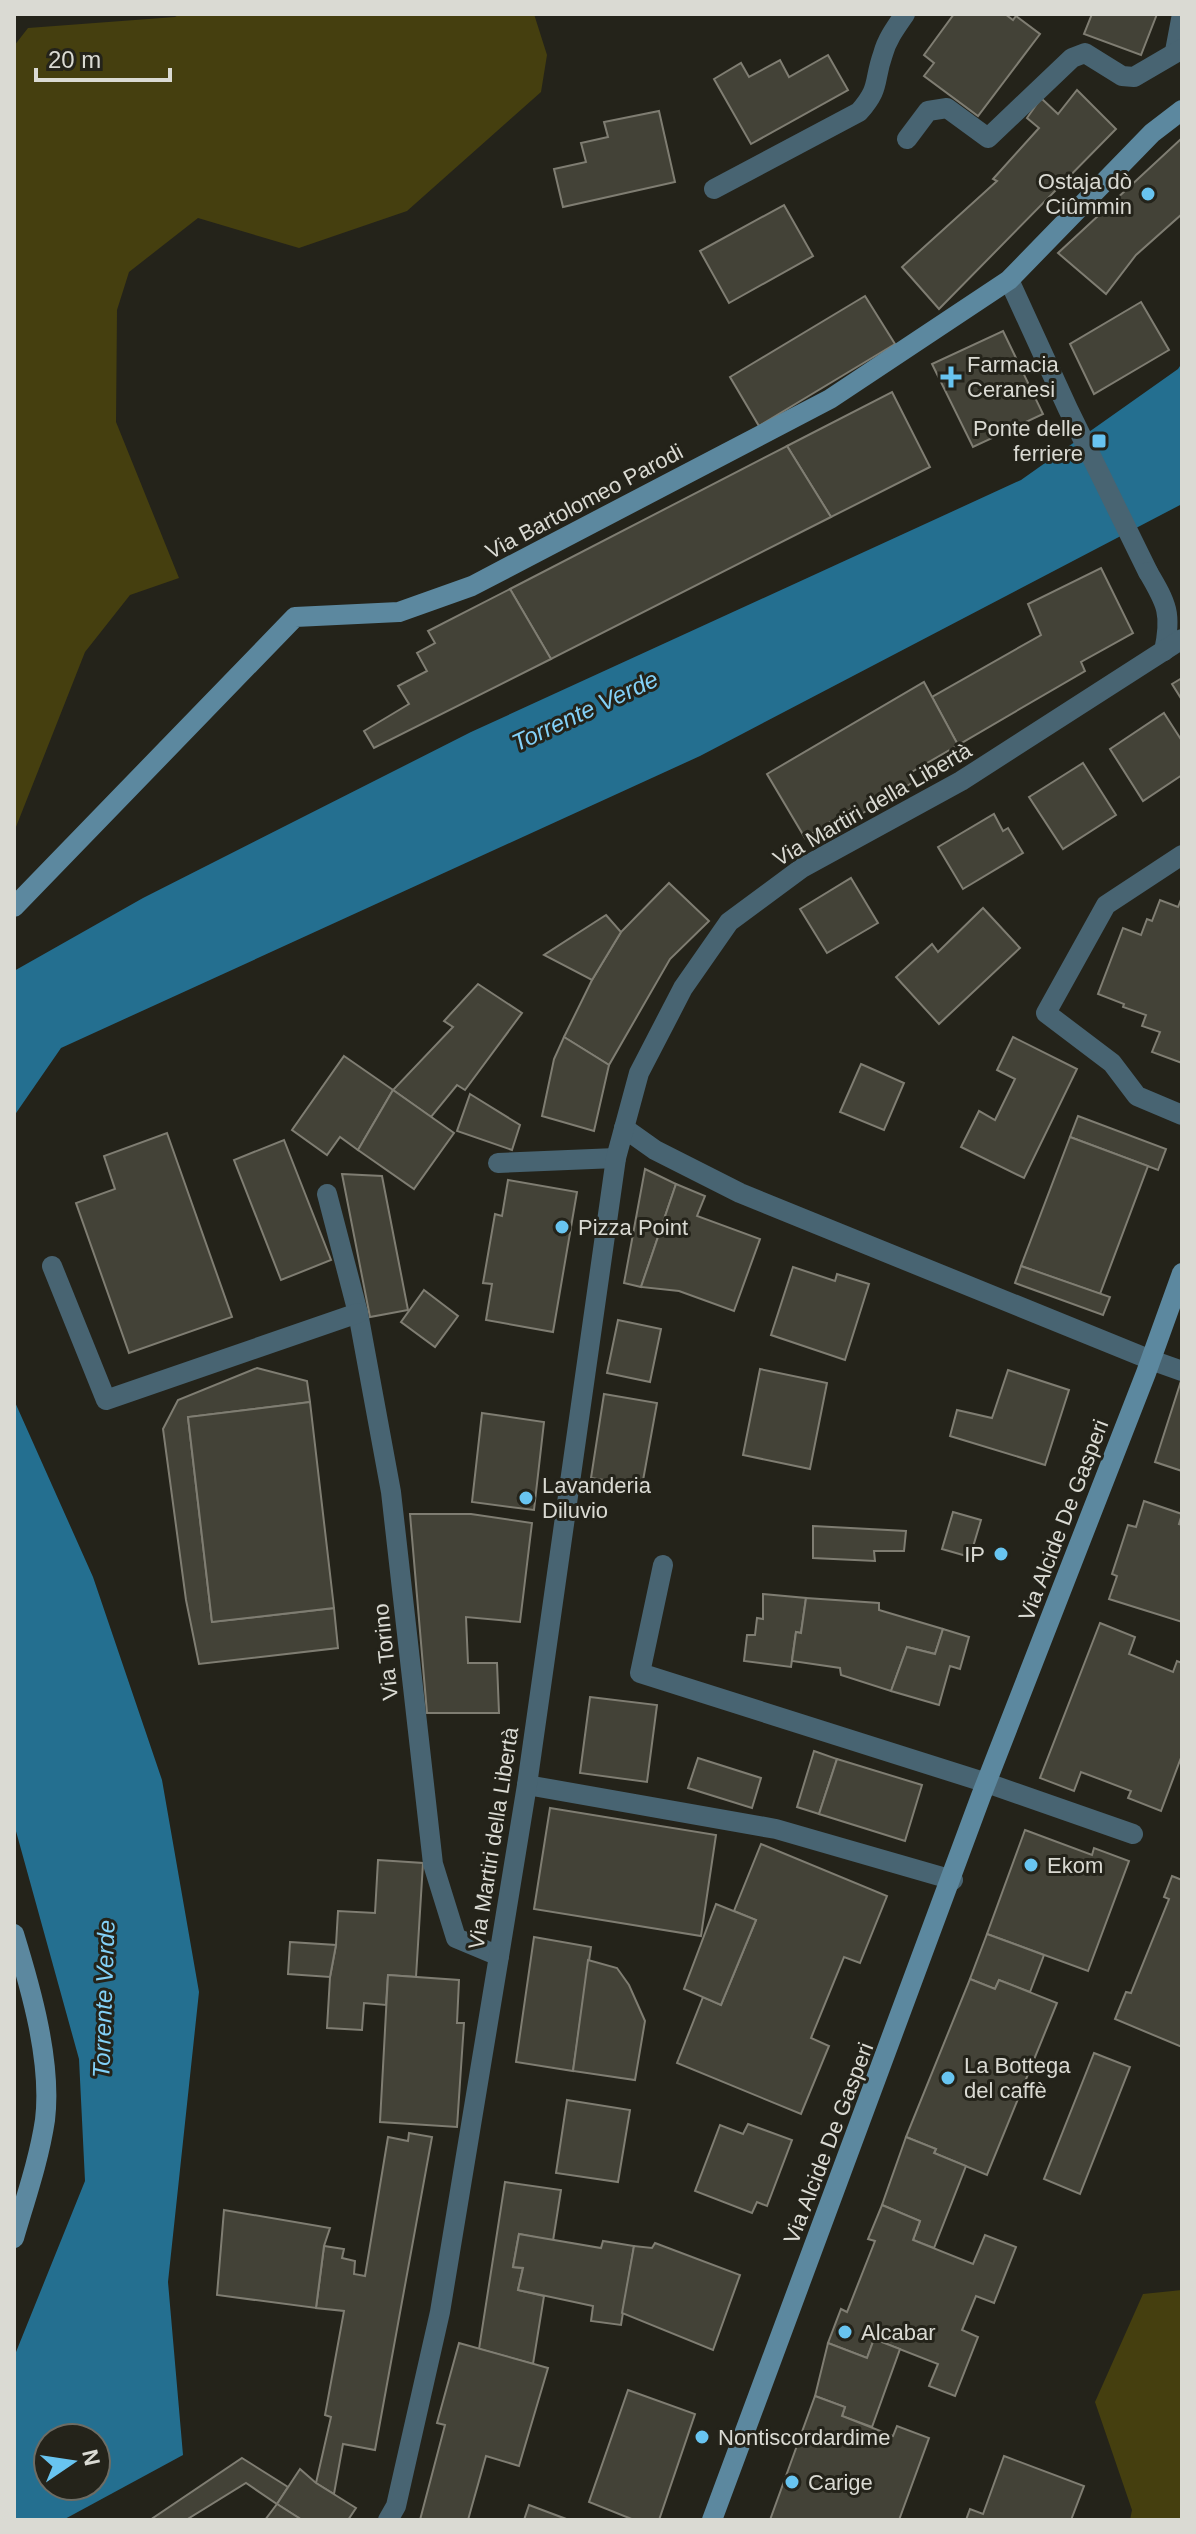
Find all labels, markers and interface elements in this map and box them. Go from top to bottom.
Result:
scale bar [36,32,170,82]
text: 20 m [48,46,101,73]
place label: Ostaja dò Ciûmmin [1038,169,1132,219]
marker: Ostaja dò Ciûmmin [1139,185,1157,203]
place label: Farmacia Ceranesi [967,352,1059,402]
marker: Farmacia Ceranesi [942,368,960,386]
place label: Ponte delle ferriere [973,416,1083,466]
marker: Ponte delle ferriere [1090,432,1108,450]
street label: Via Bartolomeo Parodi [481,439,687,564]
water label: Torrente Verde [507,665,662,756]
street label: Via Martiri della Libertà [769,737,976,871]
place label: Pizza Point [578,1215,688,1240]
marker: Pizza Point [553,1218,571,1236]
street label: Via Alcide De Gasperi [1014,1416,1113,1624]
place label: Lavanderia Diluvio [542,1473,652,1523]
marker: Lavanderia Diluvio [517,1489,535,1507]
place label: IP [964,1542,985,1567]
marker: IP [992,1545,1010,1563]
street label: Via Torino [368,1602,403,1702]
street label: Via Martiri della Libertà [464,1724,524,1951]
place label: Ekom [1047,1853,1103,1878]
marker: Ekom [1022,1856,1040,1874]
water label: Torrente Verde [87,1919,120,2079]
street label: Via Alcide De Gasperi [779,2039,878,2247]
place label: La Bottega del caffè [964,2053,1071,2103]
marker: La Bottega del caffè [939,2069,957,2087]
place label: Alcabar [861,2320,936,2345]
marker: Alcabar [836,2323,854,2341]
north arrow [32,2422,112,2502]
place label: Nontiscordardime [718,2425,890,2450]
marker: Nontiscordardime [693,2428,711,2446]
text: N [77,2447,105,2468]
place label: Carige [808,2470,873,2495]
marker: Carige [783,2473,801,2491]

